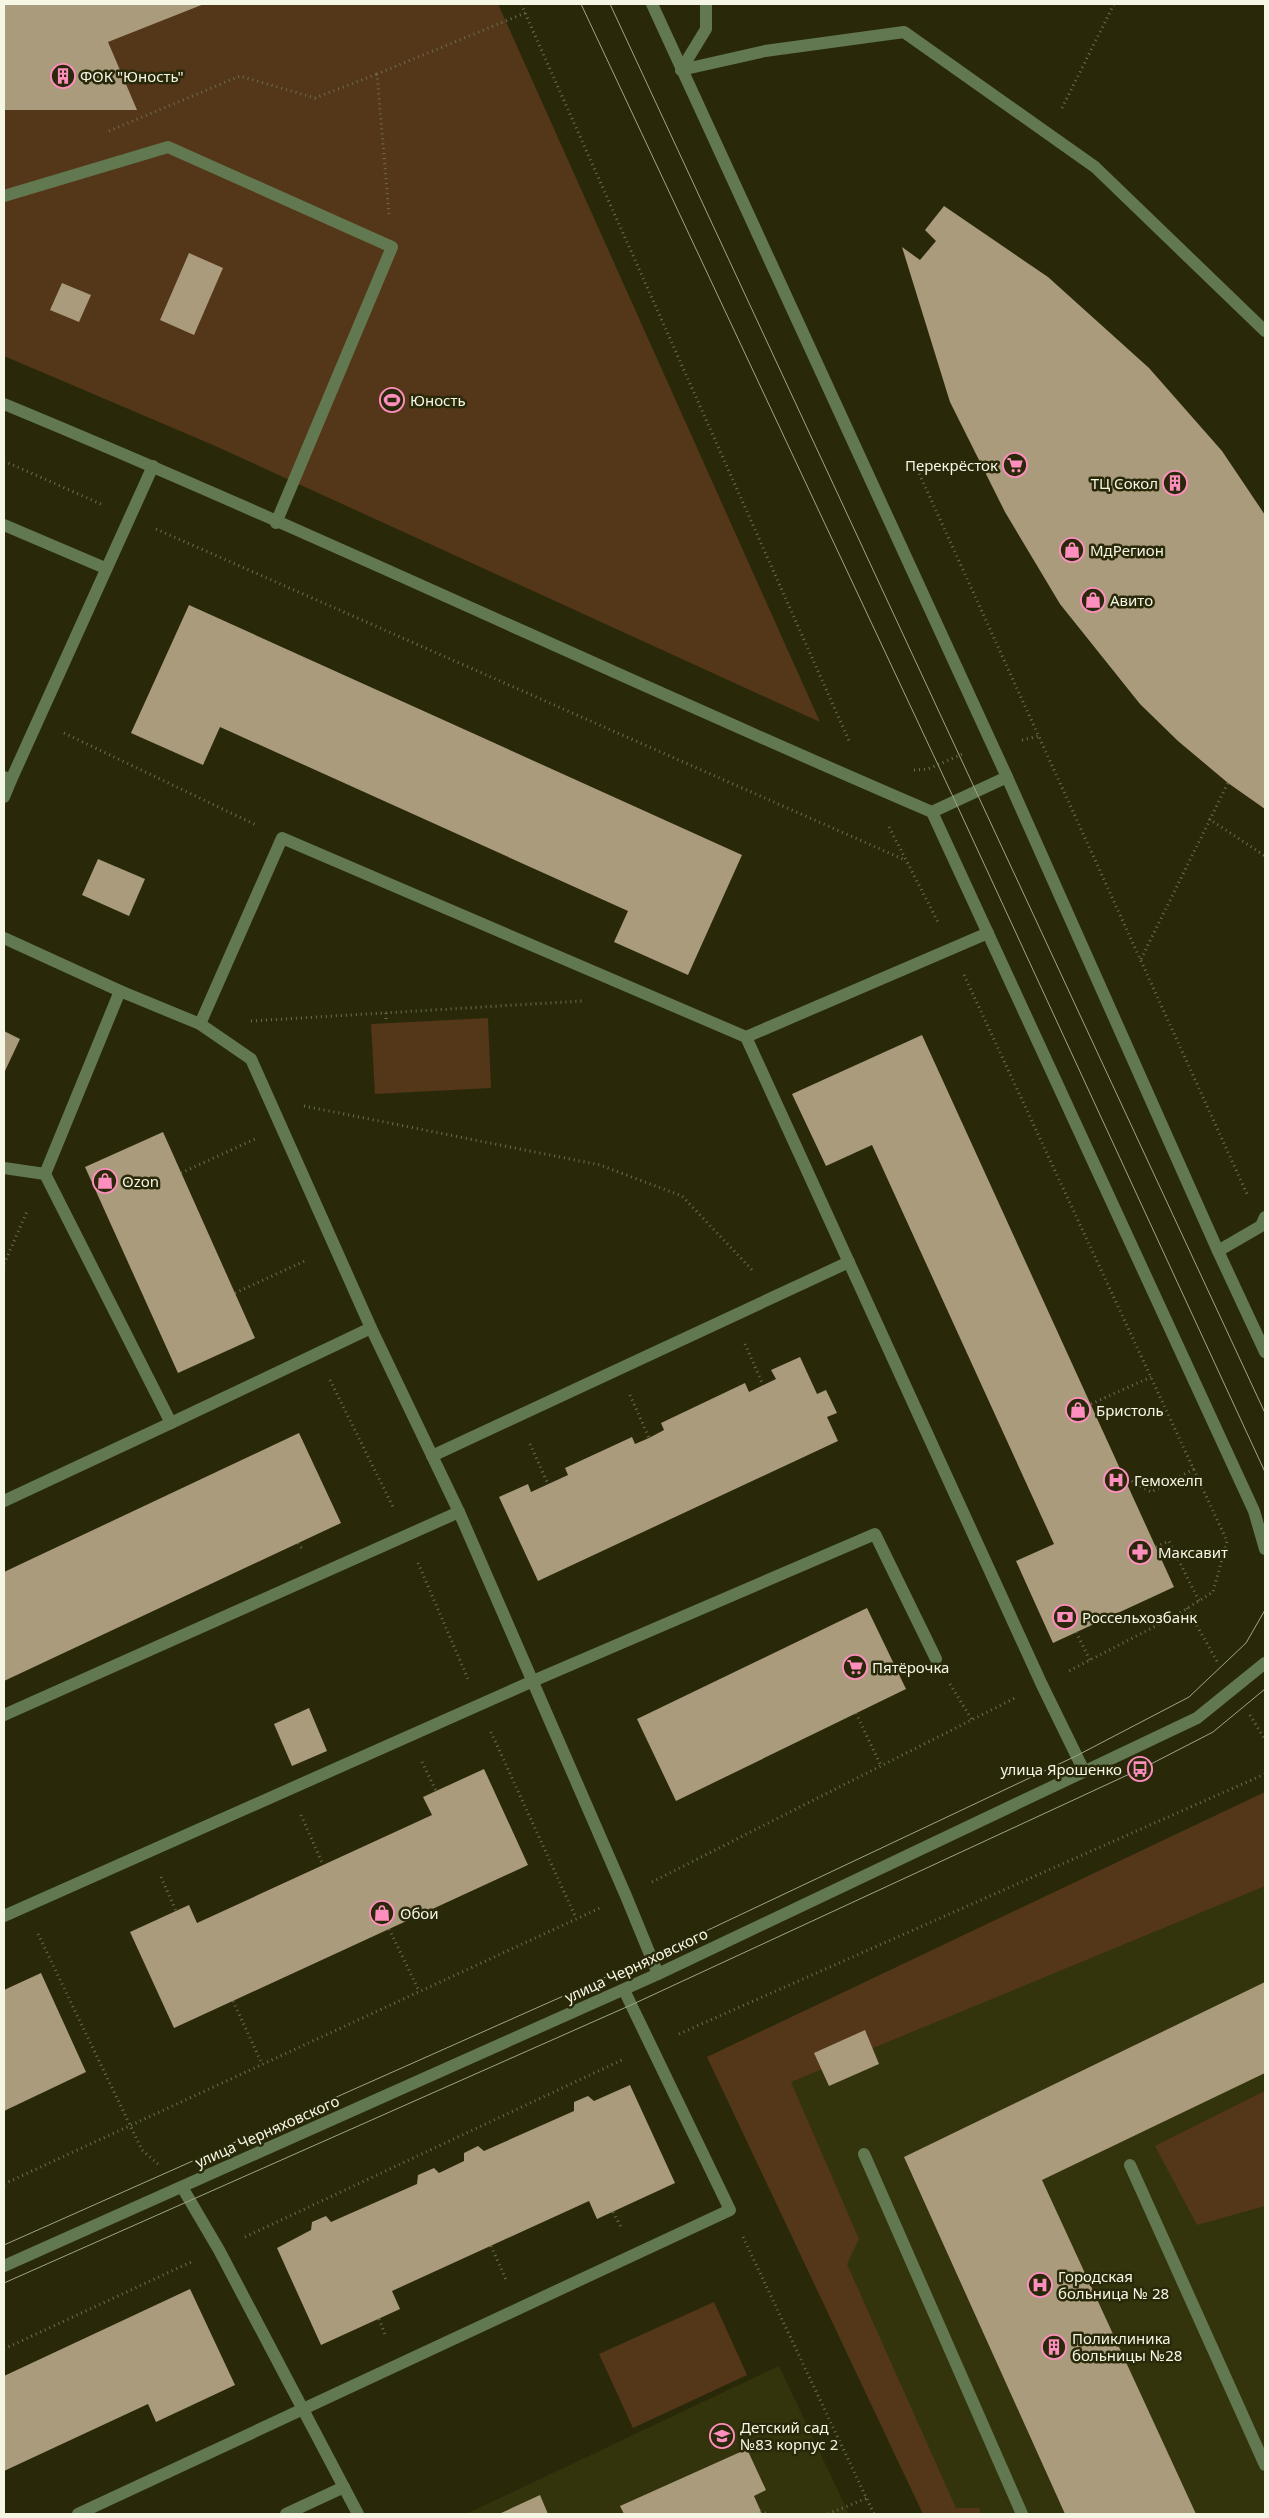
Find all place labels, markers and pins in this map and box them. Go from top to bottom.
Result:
building icon: ФОК "Юность" [50,63,76,89]
place label: ФОК "Юность" [80,66,184,86]
sports icon: Юность [379,387,405,413]
place label: Юность [410,390,466,410]
supermarket icon: Перекрёсток [1002,452,1028,478]
place label: Перекрёсток [905,455,998,475]
building icon: ТЦ Сокол [1162,470,1188,496]
place label: ТЦ Сокол [1091,473,1158,493]
shop icon: МдРегион [1059,537,1085,563]
place label: МдРегион [1090,540,1164,560]
shop icon: Авито [1080,587,1106,613]
place label: Авито [1110,590,1153,610]
shop icon: Ozon [92,1168,118,1194]
place label: Ozon [122,1171,159,1191]
shop icon: Бристоль [1065,1397,1091,1423]
place label: Бристоль [1096,1400,1164,1420]
hospital icon: Гемохелп [1103,1467,1129,1493]
place label: Гемохелп [1134,1470,1203,1490]
pharmacy icon: Максавит [1127,1539,1153,1565]
place label: Максавит [1158,1542,1228,1562]
bank icon: Россельхозбанк [1052,1604,1078,1630]
place label: Россельхозбанк [1082,1607,1197,1627]
supermarket icon: Пятёрочка [842,1654,868,1680]
place label: Пятёрочка [872,1657,949,1677]
bus stop icon: улица Ярошенко [1127,1756,1153,1782]
place label: улица Ярошенко [1001,1759,1122,1779]
shop icon: Обои [369,1900,395,1926]
place label: Обои [400,1903,439,1923]
place label: Городская больница № 28 [1058,2266,1169,2303]
hospital icon: Городская больница № 28 [1027,2272,1053,2298]
place label: Поликлиника больницы №28 [1072,2328,1182,2365]
building icon: Поликлиника больницы №28 [1041,2334,1067,2360]
place label: Детский сад №83 корпус 2 [740,2417,838,2454]
school or university icon: Детский сад №83 корпус 2 [709,2423,735,2449]

